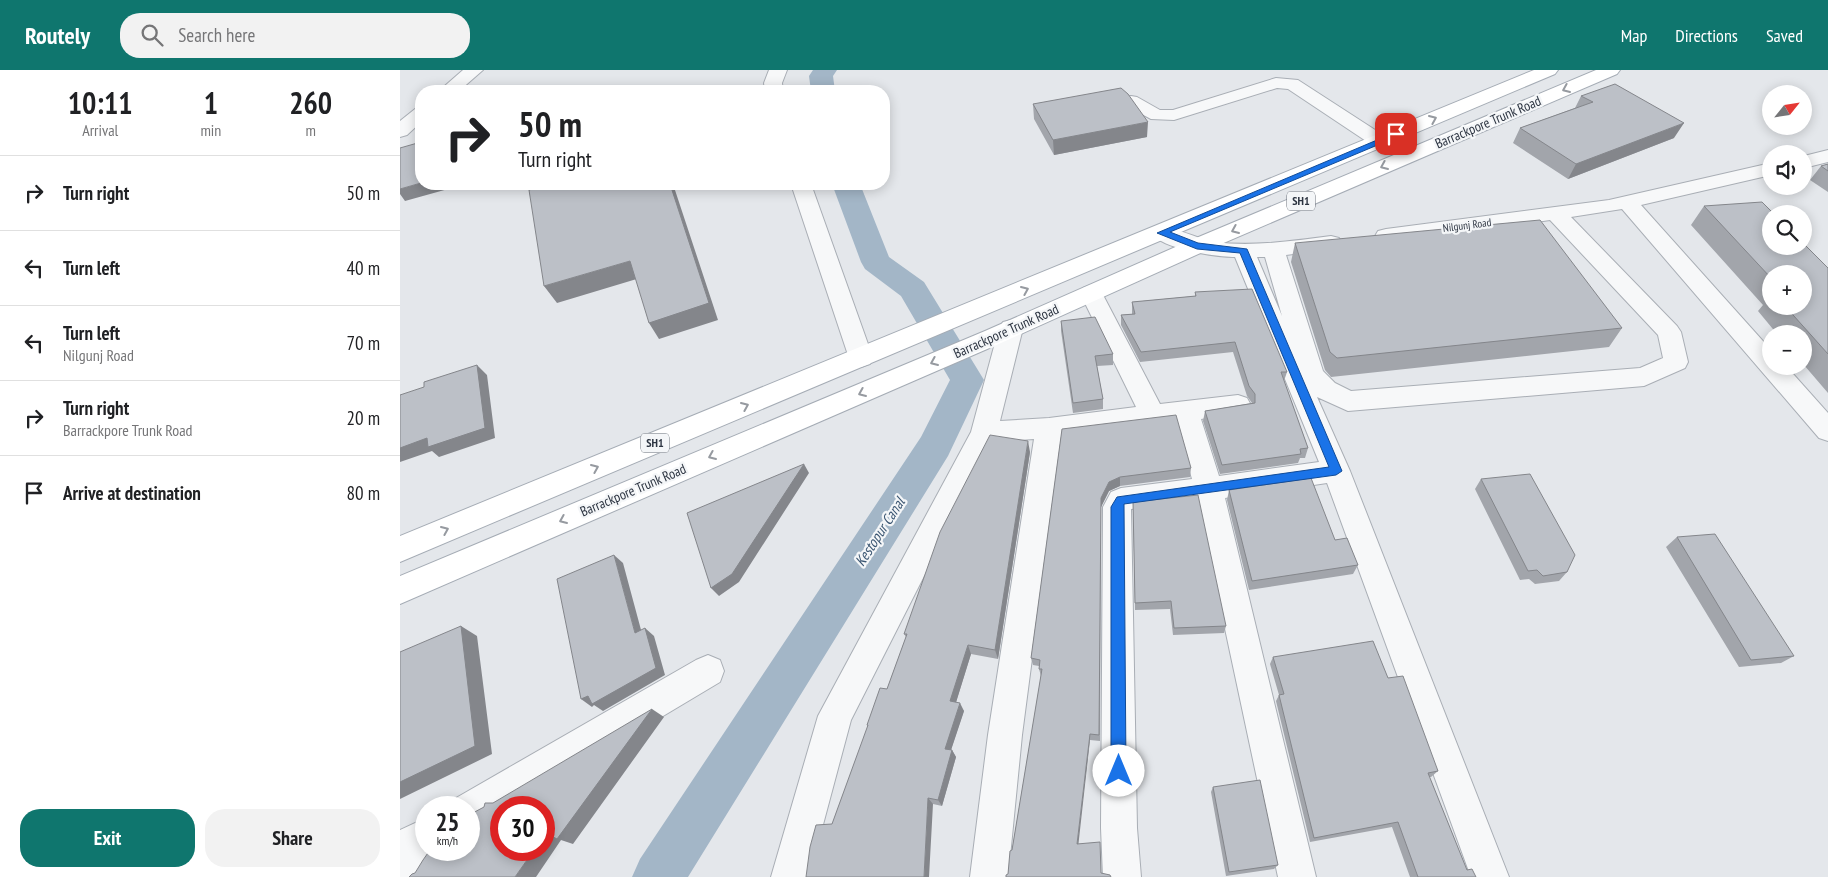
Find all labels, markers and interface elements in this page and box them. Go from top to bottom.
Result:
search box [120,13,470,58]
text: Routely [25,20,90,51]
icon: search [138,21,166,49]
text: Search here [178,23,255,47]
text: Map [1621,24,1647,47]
text: Directions [1675,24,1738,47]
text: Saved [1766,24,1803,47]
text: 10:11 [68,83,133,122]
text: 1 [204,83,218,122]
text: 260 [289,83,332,122]
one-way arrow [1562,83,1571,93]
north arrow [1762,85,1812,135]
map controls [1762,85,1812,375]
street label: Barrackpore Trunk Road [1432,92,1544,152]
text: 50 m [518,101,582,147]
icon: right [435,105,500,170]
pin [1375,113,1417,155]
one-way arrow [1428,114,1437,125]
text: Arrival [82,120,118,140]
text: min [200,120,221,140]
text: m [305,120,316,140]
icon: arrive [1382,120,1410,148]
text: Turn right [518,145,592,173]
button: sound [1762,145,1812,195]
one-way arrow [1380,160,1389,171]
icon: right [20,179,48,207]
text: Turn right [63,181,129,205]
text: 50 m [347,181,380,205]
road number: SH1 [1287,192,1315,210]
button: search [1762,205,1812,255]
street label: Nilgunj Road [1442,215,1492,235]
one-way arrow [1231,223,1240,234]
icon: left [20,254,48,282]
text: Turn left [63,256,120,280]
text: 40 m [347,256,380,280]
button: + [1762,265,1812,315]
one-way arrow [1020,286,1029,296]
street label: Barrackpore Trunk Road [951,300,1061,362]
text: Turn left [63,321,120,345]
button: − [1762,325,1812,375]
icon: left [20,329,48,357]
text: 70 m [347,331,380,355]
text: Nilgunj Road [63,345,134,365]
one-way arrow [930,355,939,366]
one-way arrow [858,386,867,397]
text: Turn right [63,396,129,420]
one-way arrow [740,401,749,412]
icon: right [20,404,48,432]
text: 20 m [347,406,380,430]
text: Barrackpore Trunk Road [63,420,193,440]
road number: SH1 [641,433,669,452]
one-way arrow [708,450,717,461]
street label: Barrackpore Trunk Road [577,460,689,520]
one-way arrow [590,464,599,474]
icon: arrive [20,479,48,507]
text: Arrive at destination [63,481,201,505]
text: 80 m [347,481,380,505]
water label: Kestopur Canal [850,493,910,569]
one-way arrow [559,514,568,525]
one-way arrow [440,526,449,537]
position arrow [1092,744,1144,796]
speed limit sign: 30 [490,796,555,861]
text: 25 [436,806,459,838]
button: Exit [20,809,195,867]
button: Share [205,809,380,867]
text: km/h [437,833,458,848]

